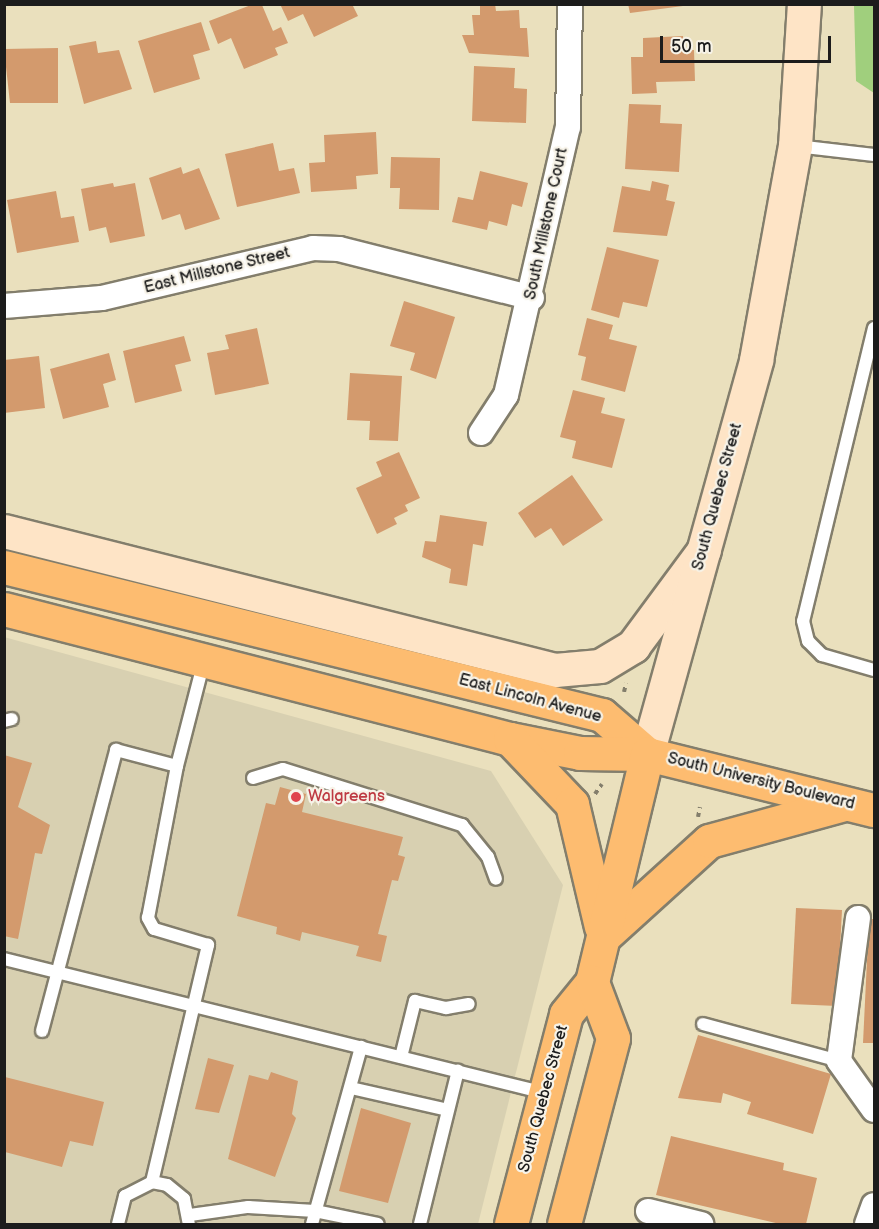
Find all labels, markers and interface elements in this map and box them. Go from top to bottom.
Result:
scale bar [663,24,834,62]
text: 50 m [671,36,712,57]
street label: South Millstone Court [522,146,572,302]
street label: East Millstone Street [142,244,292,298]
street label: South Quebec Street [689,421,747,573]
street label: East Lincoln Avenue [457,671,603,727]
street label: South University Boulevard [665,749,857,815]
place label: Walgreens [308,787,385,807]
marker: Walgreens [289,790,303,804]
street label: South Quebec Street [515,1023,573,1175]

